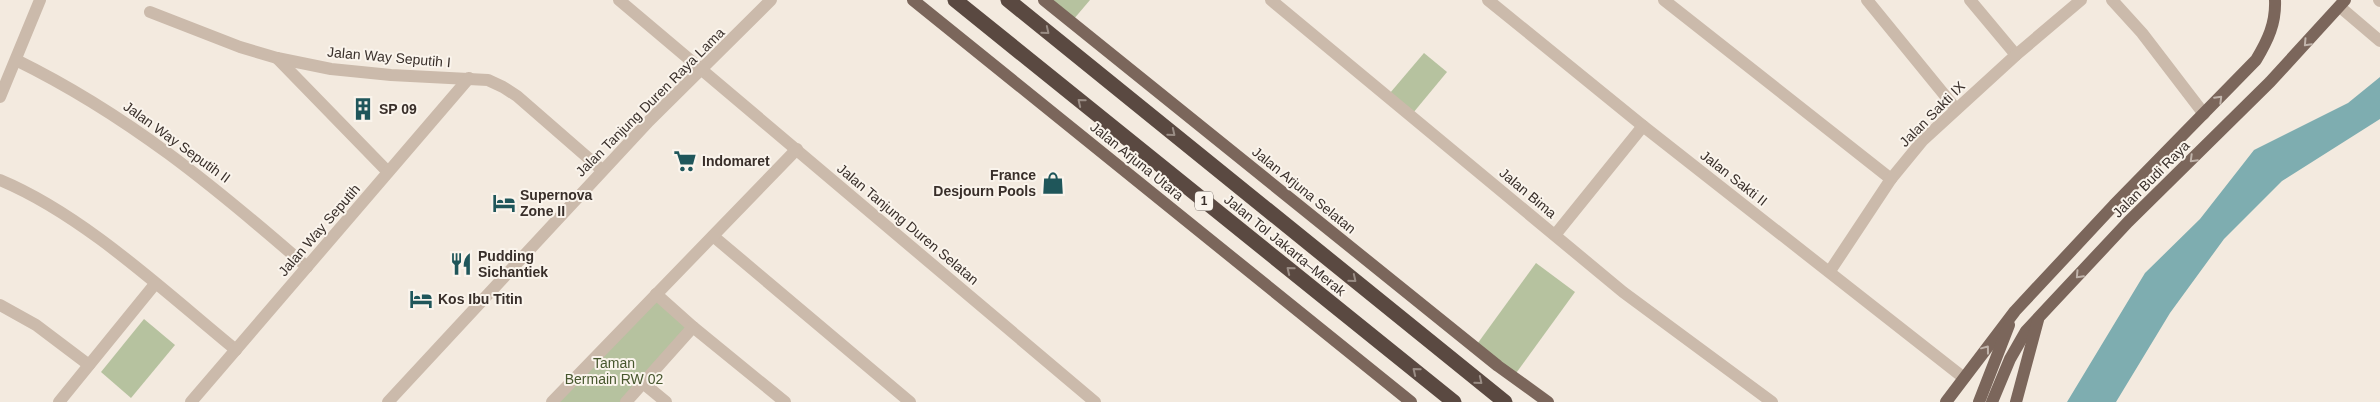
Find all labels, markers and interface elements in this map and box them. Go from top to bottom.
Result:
street label: Jalan Tanjung Duren Raya Lama [572,24,728,180]
one-way arrow [1040,25,1049,33]
one-way arrow [2303,37,2312,46]
street label: Jalan Way Seputih I [327,44,451,70]
street label: Jalan Sakti IX [1896,78,1968,150]
building icon: SP 09 [350,96,376,122]
one-way arrow [2213,96,2222,105]
street label: Jalan Way Seputih II [121,98,233,186]
one-way arrow [1078,99,1087,107]
place label: SP 09 [379,101,417,117]
street label: Jalan Arjuna Utara [1087,119,1187,204]
one-way arrow [1166,127,1175,135]
street label: Jalan Budi Raya [2109,137,2193,221]
street label: Jalan Arjuna Selatan [1249,143,1359,237]
street label: Jalan Sakti II [1697,147,1771,209]
supermarket icon: Indomaret [672,148,698,174]
place label: Indomaret [702,153,770,169]
one-way arrow [2189,153,2198,162]
street label: Jalan Tanjung Duren Selatan [834,160,982,288]
street label: Jalan Bima [1496,165,1560,222]
place label: France Desjourn Pools [933,167,1036,199]
shop icon: France Desjourn Pools [1040,170,1066,196]
street label: Jalan Way Seputih [275,181,363,279]
place label: Supernova Zone II [520,187,593,219]
hotel icon: Supernova Zone II [491,190,517,216]
street label: Jalan Tol Jakarta–Merak [1221,191,1350,300]
road number: 1 [1195,192,1213,210]
place label: Pudding Sichantiek [478,248,548,280]
restaurant icon: Pudding Sichantiek [448,251,474,277]
one-way arrow [1286,266,1295,275]
one-way arrow [2076,269,2085,278]
one-way arrow [1347,274,1356,282]
hotel icon: Kos Ibu Titin [408,286,434,312]
place label: Kos Ibu Titin [438,291,523,307]
one-way arrow [1980,346,1988,355]
park label: Taman Bermain RW 02 [565,355,663,387]
one-way arrow [1413,369,1422,377]
one-way arrow [1473,376,1482,384]

